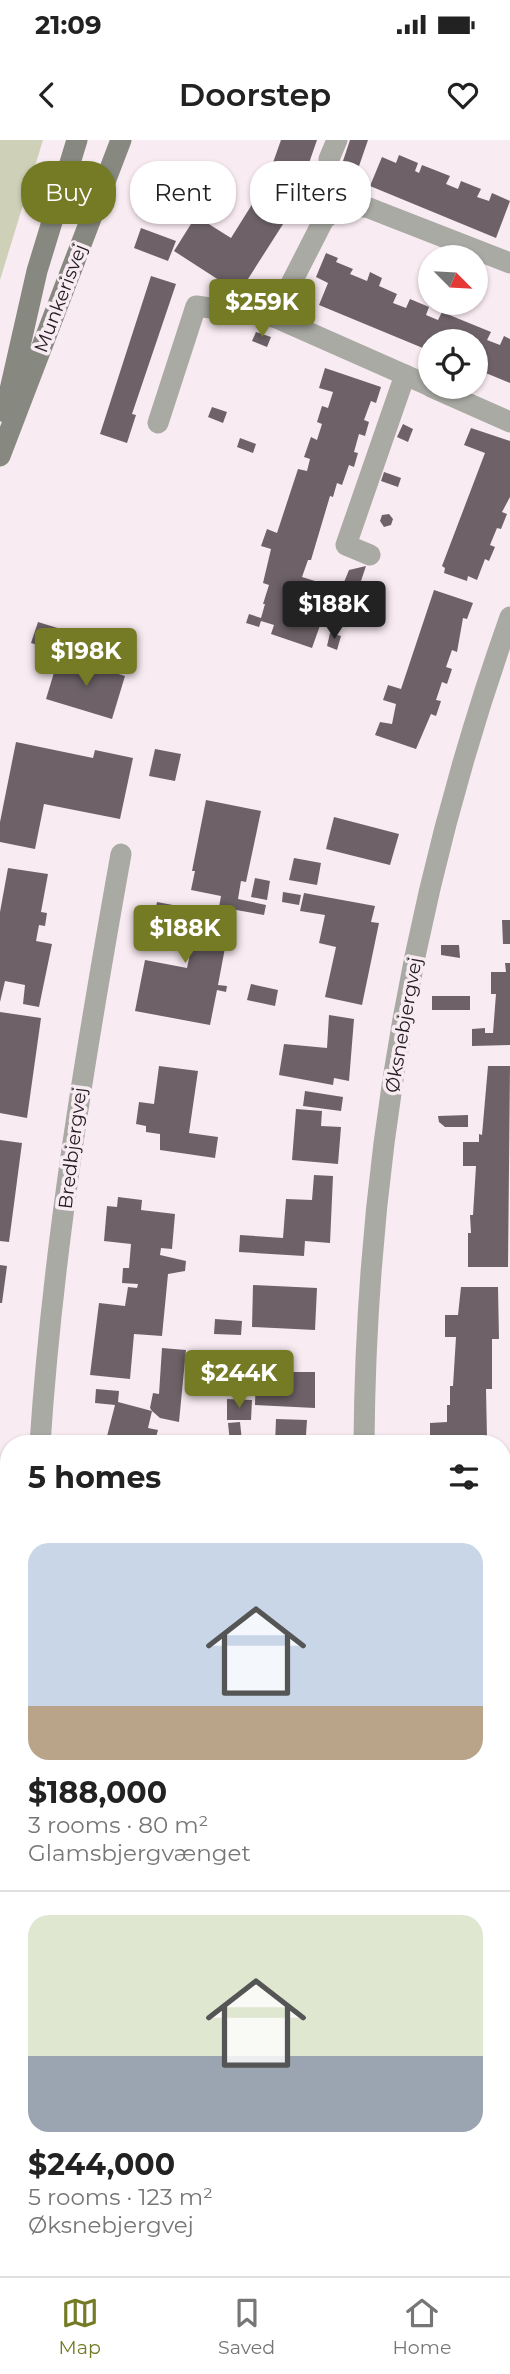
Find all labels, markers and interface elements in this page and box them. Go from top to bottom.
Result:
text: 21:09 [35,9,102,41]
text: Doorstep [179,75,331,114]
icon: back [28,76,66,114]
icon: heart [444,76,482,114]
chip: Buy [21,161,116,224]
chip: Rent [130,161,236,224]
chip: Filters [250,161,371,224]
street label: Munkerisvej [29,241,92,356]
north arrow [418,245,488,315]
map controls [418,245,488,399]
pin: $259K [213,280,311,339]
text: $259K [225,288,299,316]
button: locate [418,329,488,399]
pin: $188K [285,582,383,641]
text: $188K [299,590,369,618]
pin: $198K [37,629,135,688]
text: $198K [51,637,121,665]
pin: $188K [136,906,234,965]
text: $188K [150,914,220,942]
street label: Øksnebjergvej [380,956,427,1095]
street label: Bredbjergvej [54,1086,91,1210]
pin: $244K [190,1350,288,1410]
text: $244K [201,1359,277,1387]
icon: filters [445,1458,483,1496]
text: 5 homes [28,1459,161,1496]
icon: home [193,1588,319,1714]
text: $188,000 [28,1774,167,1811]
text: 3 rooms · 80 m² [28,1811,208,1839]
text: Glamsbjergvænget [28,1839,251,1867]
icon: home [193,1960,319,2086]
text: $244,000 [28,2146,175,2183]
text: 5 rooms · 123 m² [28,2183,213,2211]
text: Øksnebjergvej [28,2211,194,2239]
tab: Map [59,2294,101,2359]
tab: Saved [218,2294,275,2359]
tab: Home [392,2294,451,2359]

